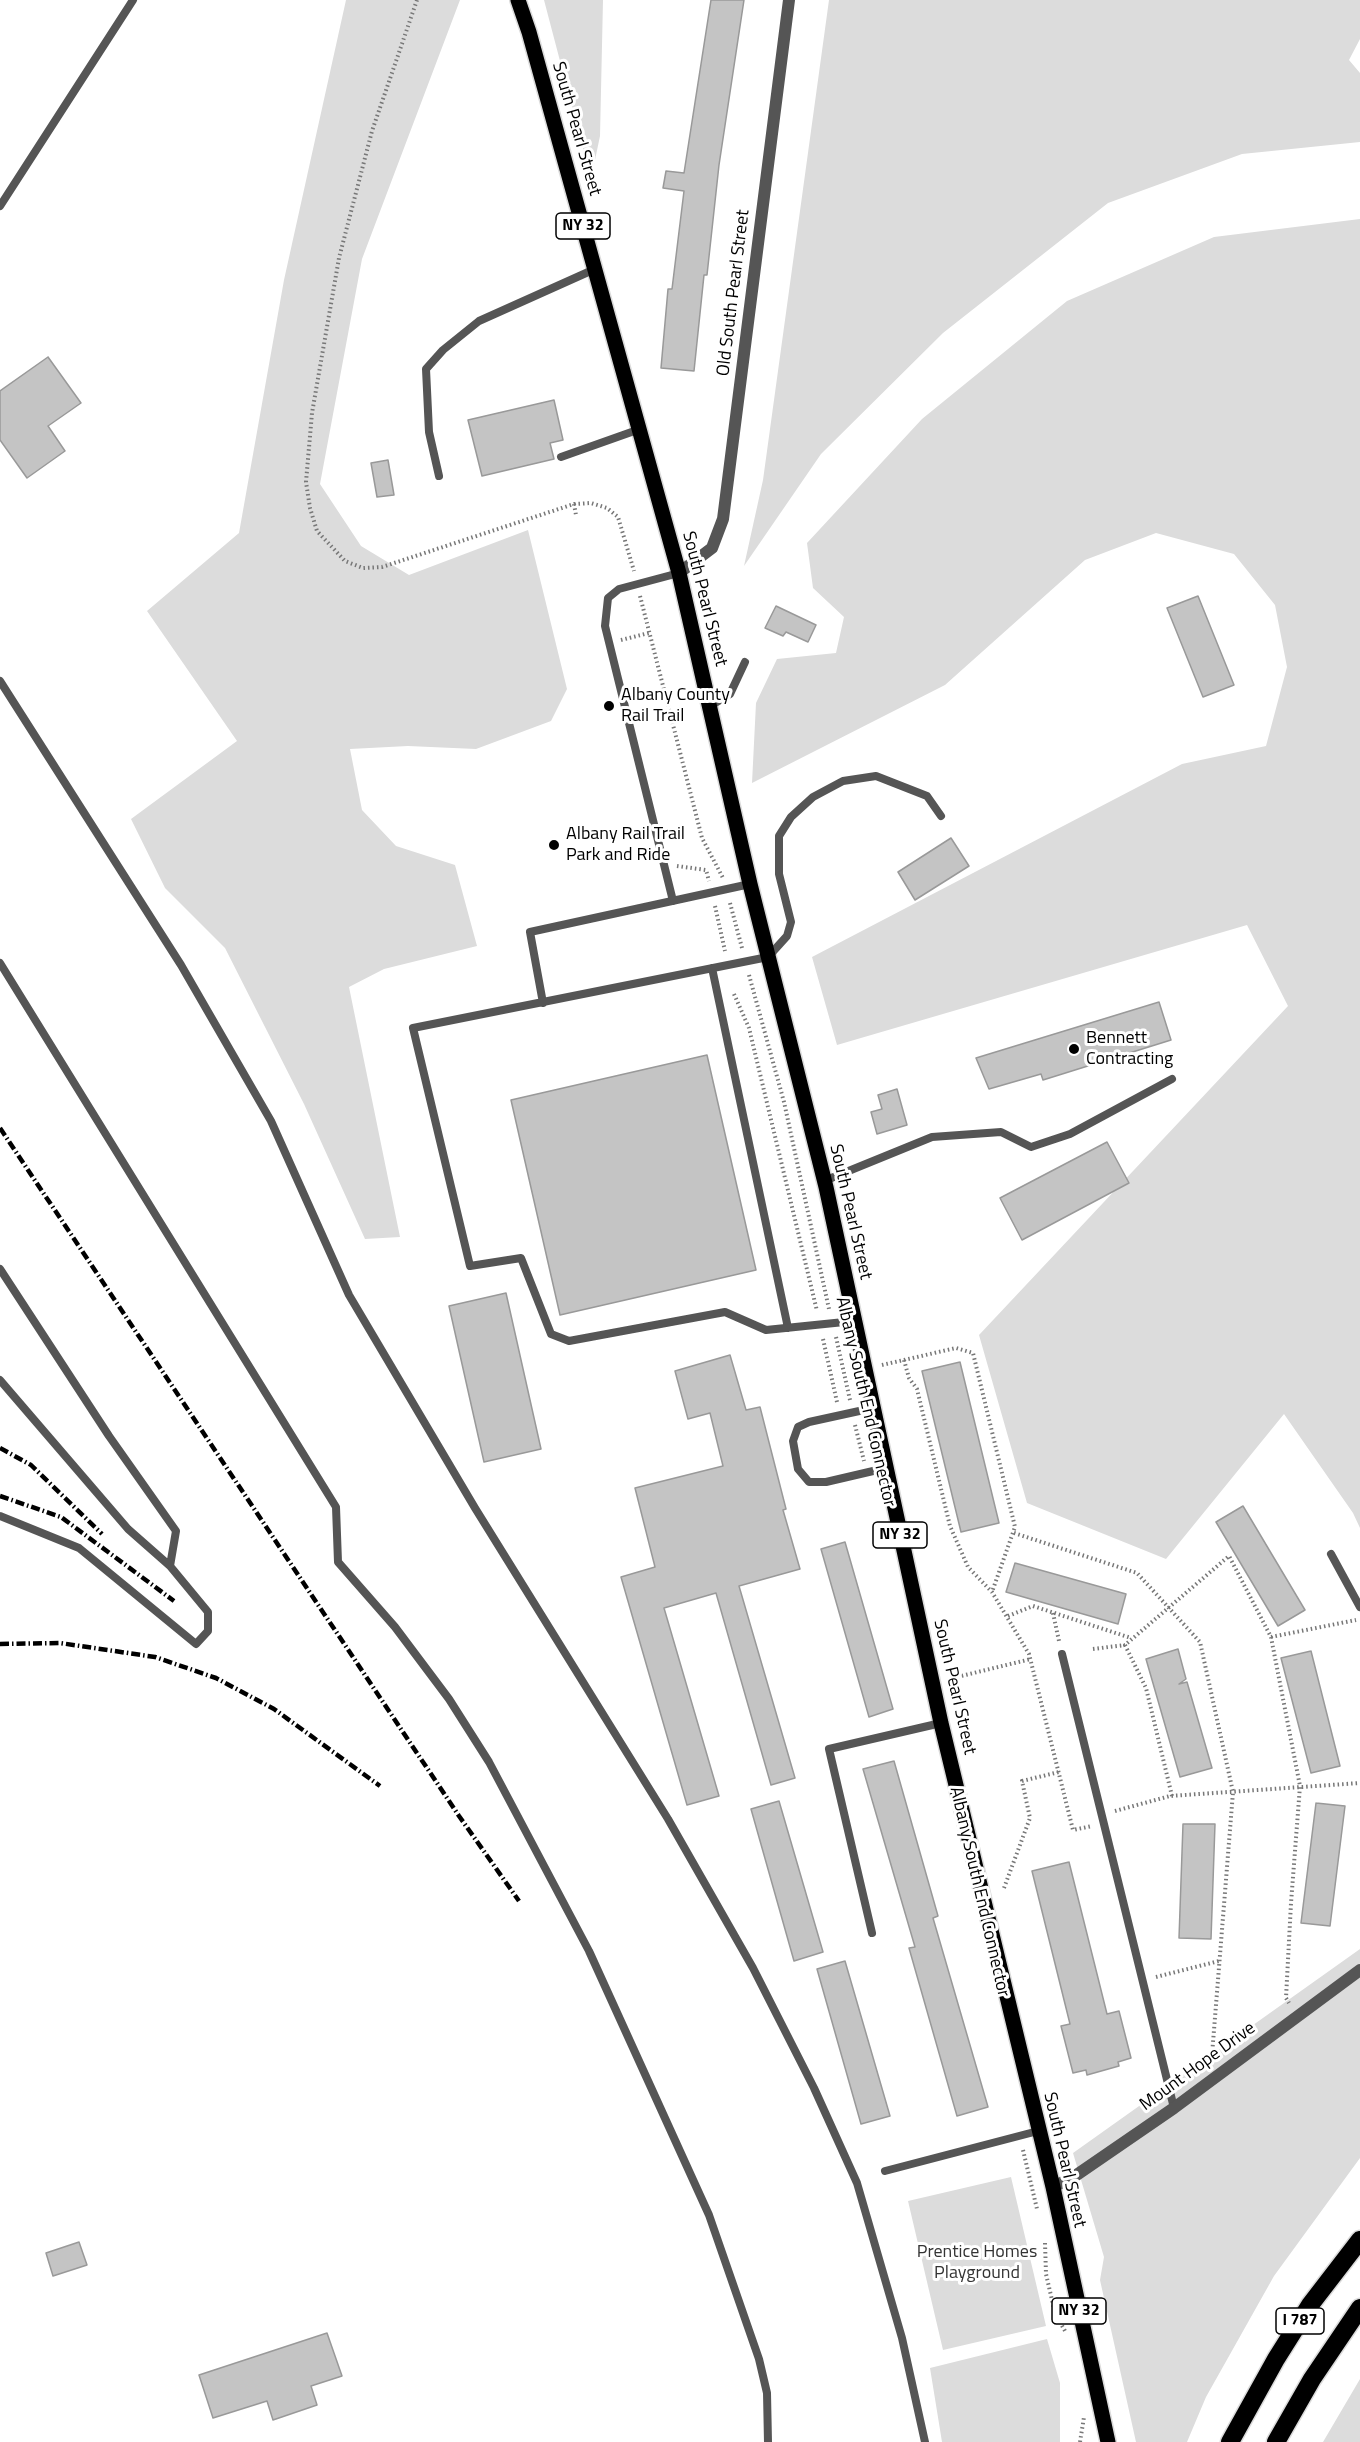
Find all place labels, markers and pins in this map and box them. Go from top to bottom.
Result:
place label: Albany County Rail Trail [621,685,730,728]
marker: Albany County Rail Trail [602,699,616,713]
place label: Albany Rail Trail Park and Ride [566,824,685,866]
marker: Albany Rail Trail Park and Ride [547,838,561,852]
place label: Bennett Contracting [1086,1028,1173,1070]
marker: Bennett Contracting [1067,1042,1081,1056]

